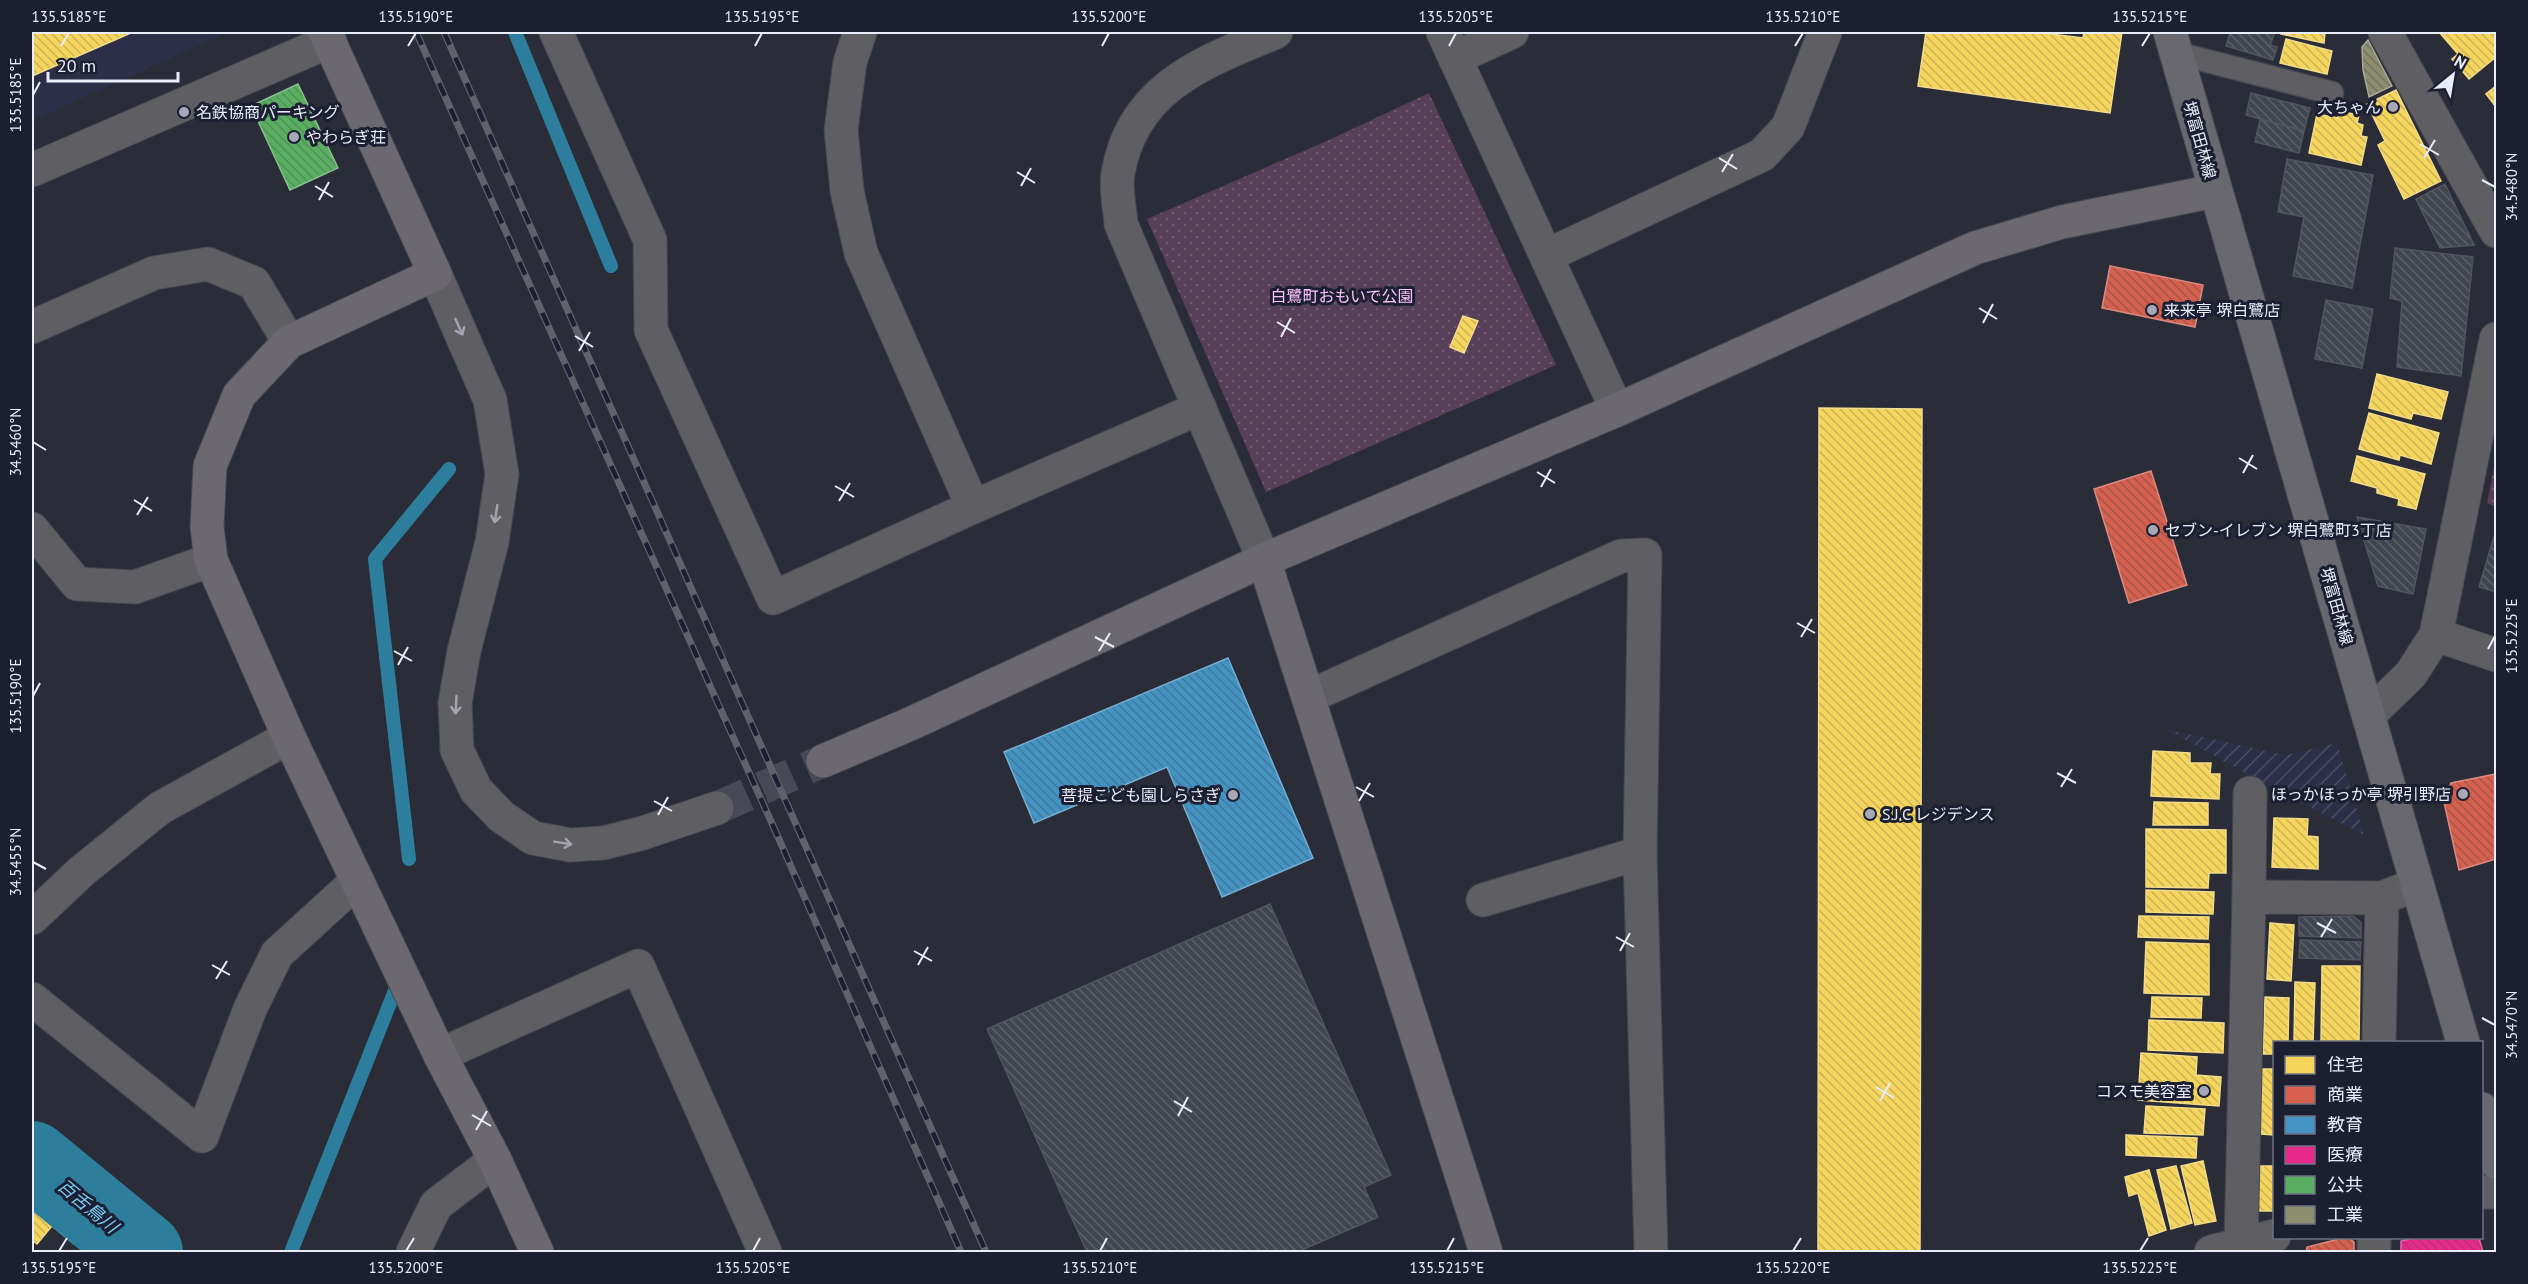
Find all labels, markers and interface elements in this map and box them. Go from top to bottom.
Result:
text: 135.5185°E [32,7,106,26]
text: 135.5190°E [379,7,453,26]
text: 135.5195°E [725,7,799,26]
text: 135.5200°E [1072,7,1146,26]
text: 135.5205°E [1419,7,1493,26]
text: 135.5210°E [1766,7,1840,26]
text: 135.5215°E [2113,7,2187,26]
scale bar [48,45,178,83]
north arrow [2423,45,2483,105]
text: N [2451,51,2470,73]
text: 20 m [57,54,96,77]
text: 135.5185°E [6,58,25,132]
place label: 大ちゃん [2317,97,2381,117]
street label: 堺富田林線 [2179,99,2221,181]
marker: 大ちゃん [2386,100,2400,114]
place label: 名鉄協商パーキング [196,102,340,122]
marker: 名鉄協商パーキング [177,105,191,119]
place label: やわらぎ荘 [306,127,386,147]
marker: やわらぎ荘 [287,130,301,144]
text: 34.5480°N [2502,153,2521,221]
park label: 白鷺町おもいで公園 [1270,286,1414,306]
place label: 来来亭 堺白鷺店 [2164,300,2280,320]
marker: 来来亭 堺白鷺店 [2145,303,2159,317]
one-way arrow [454,318,465,336]
text: 34.5460°N [6,408,25,476]
one-way arrow [491,504,502,524]
place label: セブン-イレブン 堺白鷺町3丁店 [2165,520,2392,540]
marker: セブン-イレブン 堺白鷺町3丁店 [2146,523,2160,537]
street label: 堺富田林線 [2316,565,2358,647]
text: 135.5225°E [2502,599,2521,673]
text: 135.5190°E [6,659,25,733]
one-way arrow [450,694,461,714]
place label: ほっかほっか亭 堺引野店 [2271,784,2451,804]
place label: 菩提こども園しらさぎ [1061,785,1221,805]
marker: ほっかほっか亭 堺引野店 [2456,787,2470,801]
marker: 菩提こども園しらさぎ [1226,788,1240,802]
place label: S.J.C レジデンス [1882,804,1994,824]
marker: S.J.C レジデンス [1863,807,1877,821]
text: 34.5455°N [6,828,25,896]
one-way arrow [553,838,572,849]
text: 34.5470°N [2502,991,2521,1059]
legend [2273,1041,2483,1239]
text: 住宅 [2327,1053,2363,1076]
place label: コスモ美容室 [2096,1081,2192,1101]
text: 商業 [2327,1083,2363,1106]
marker: コスモ美容室 [2197,1084,2211,1098]
text: 教育 [2327,1113,2363,1136]
text: 医療 [2327,1143,2363,1166]
text: 公共 [2327,1173,2363,1196]
water label: 百舌鳥川 [53,1174,125,1239]
text: 工業 [2327,1203,2363,1226]
text: 135.5195°E [22,1258,96,1277]
text: 135.5200°E [369,1258,443,1277]
text: 135.5205°E [716,1258,790,1277]
text: 135.5210°E [1063,1258,1137,1277]
text: 135.5215°E [1410,1258,1484,1277]
text: 135.5220°E [1756,1258,1830,1277]
text: 135.5225°E [2103,1258,2177,1277]

